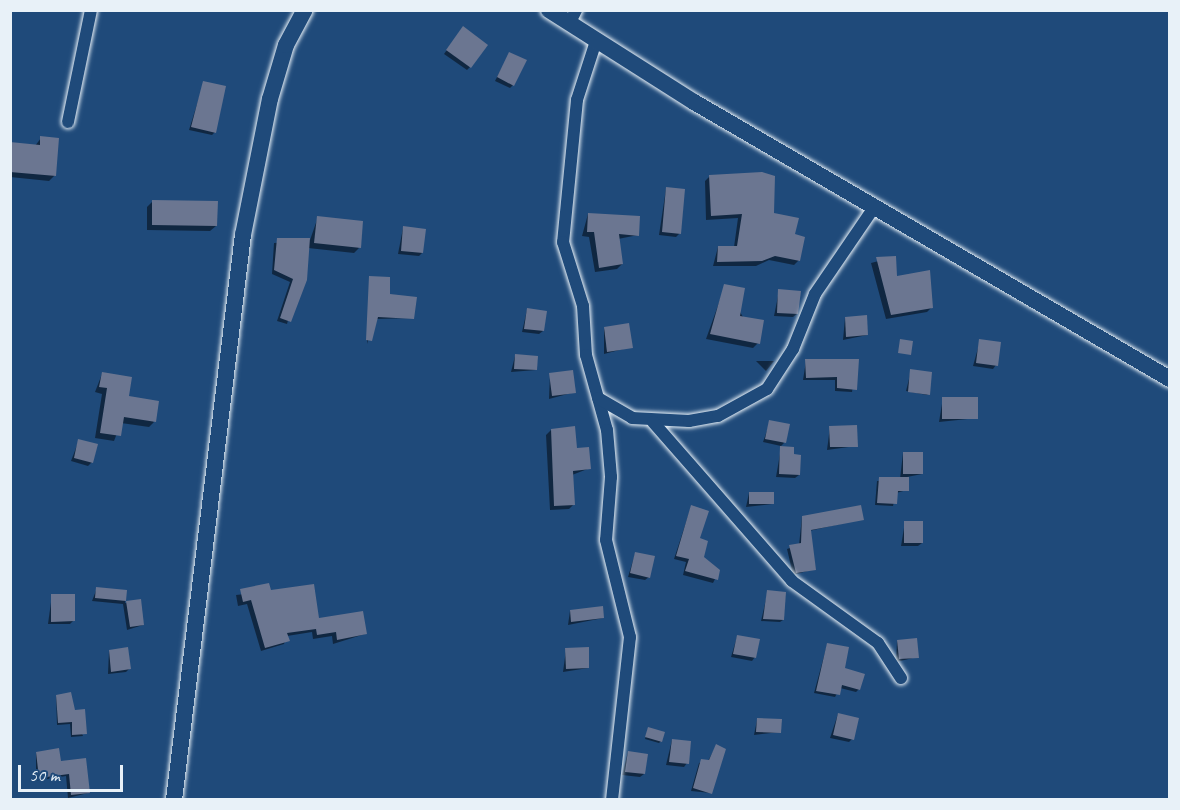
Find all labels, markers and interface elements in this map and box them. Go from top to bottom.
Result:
scale bar [21,753,126,791]
text: 50 m [29,764,60,786]

